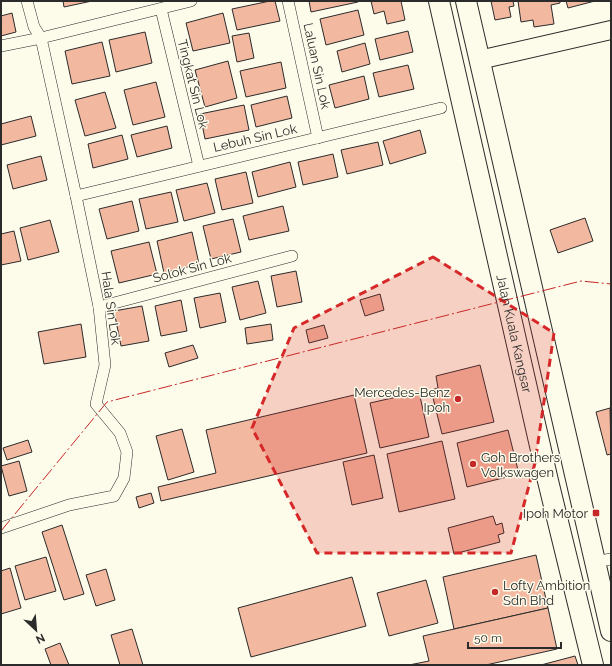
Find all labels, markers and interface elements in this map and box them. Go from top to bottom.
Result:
street label: Laluan Sin Lok [301,22,333,110]
street label: Tingkat Sin Lok [175,38,211,130]
street label: Lebuh Sin Lok [212,121,298,155]
street label: Solok Sin Lok [151,250,233,286]
street label: Hala Sin Lok [98,270,124,346]
street label: Jalan Kuala Kangsar [494,273,535,395]
place label: Mercedes-Benz Ipoh [354,385,450,415]
marker: Mercedes-Benz Ipoh [453,394,463,404]
place label: Goh Brothers Volkswagen [481,450,560,480]
marker: Goh Brothers Volkswagen [468,459,478,469]
place label: Ipoh Motor [523,506,588,521]
marker: Ipoh Motor [591,508,601,518]
place label: Lofty Ambition Sdn Bhd [503,578,590,608]
marker: Lofty Ambition Sdn Bhd [490,587,500,597]
north arrow [16,610,56,650]
scale bar [468,624,561,650]
text: N [34,631,47,646]
text: 50 m [474,631,502,645]

